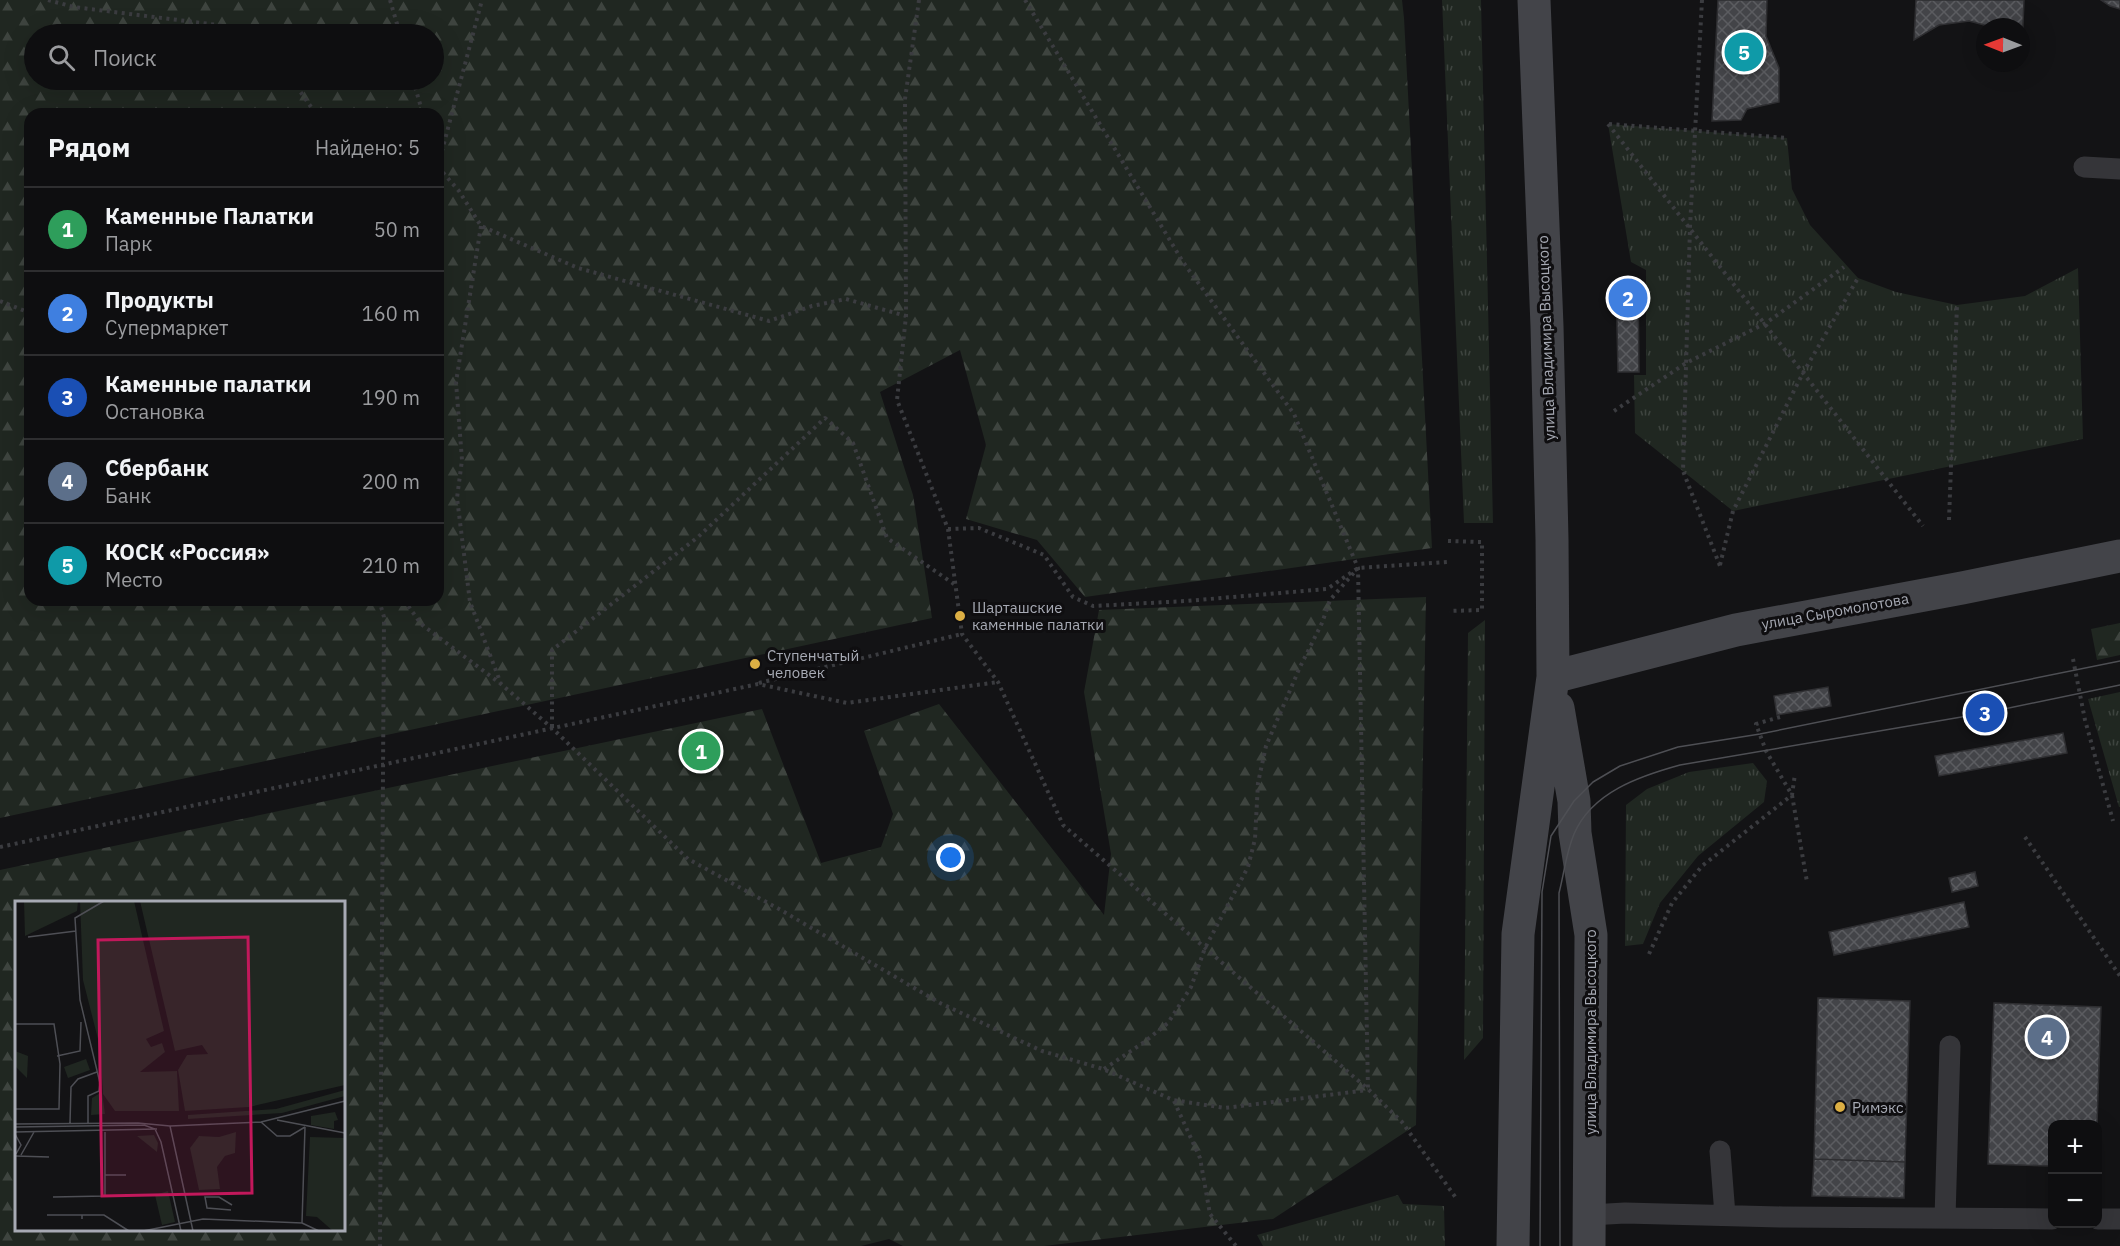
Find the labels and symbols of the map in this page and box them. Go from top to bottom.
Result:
north arrow [1976,18,2030,72]
pin: 5 [1724,29,1764,74]
street label: улица Владимира Высоцкого [1533,235,1559,441]
pin: 2 [1608,276,1648,320]
street label: улица Сыромолотова [1760,589,1910,633]
place label: Шарташские каменные палатки [972,598,1104,634]
marker: Шарташские каменные палатки [953,609,967,623]
place label: Ступенчатый человек [767,646,859,682]
marker: Ступенчатый человек [748,657,762,671]
pin: 3 [1966,690,2004,736]
pin: 1 [682,728,720,774]
your location [936,843,965,872]
inset map [15,901,345,1231]
street label: улица Владимира Высоцкого [1581,929,1600,1135]
pin: 4 [2028,1014,2066,1060]
place label: Римэкс [1852,1098,1904,1117]
marker: Римэкс [1833,1100,1847,1114]

